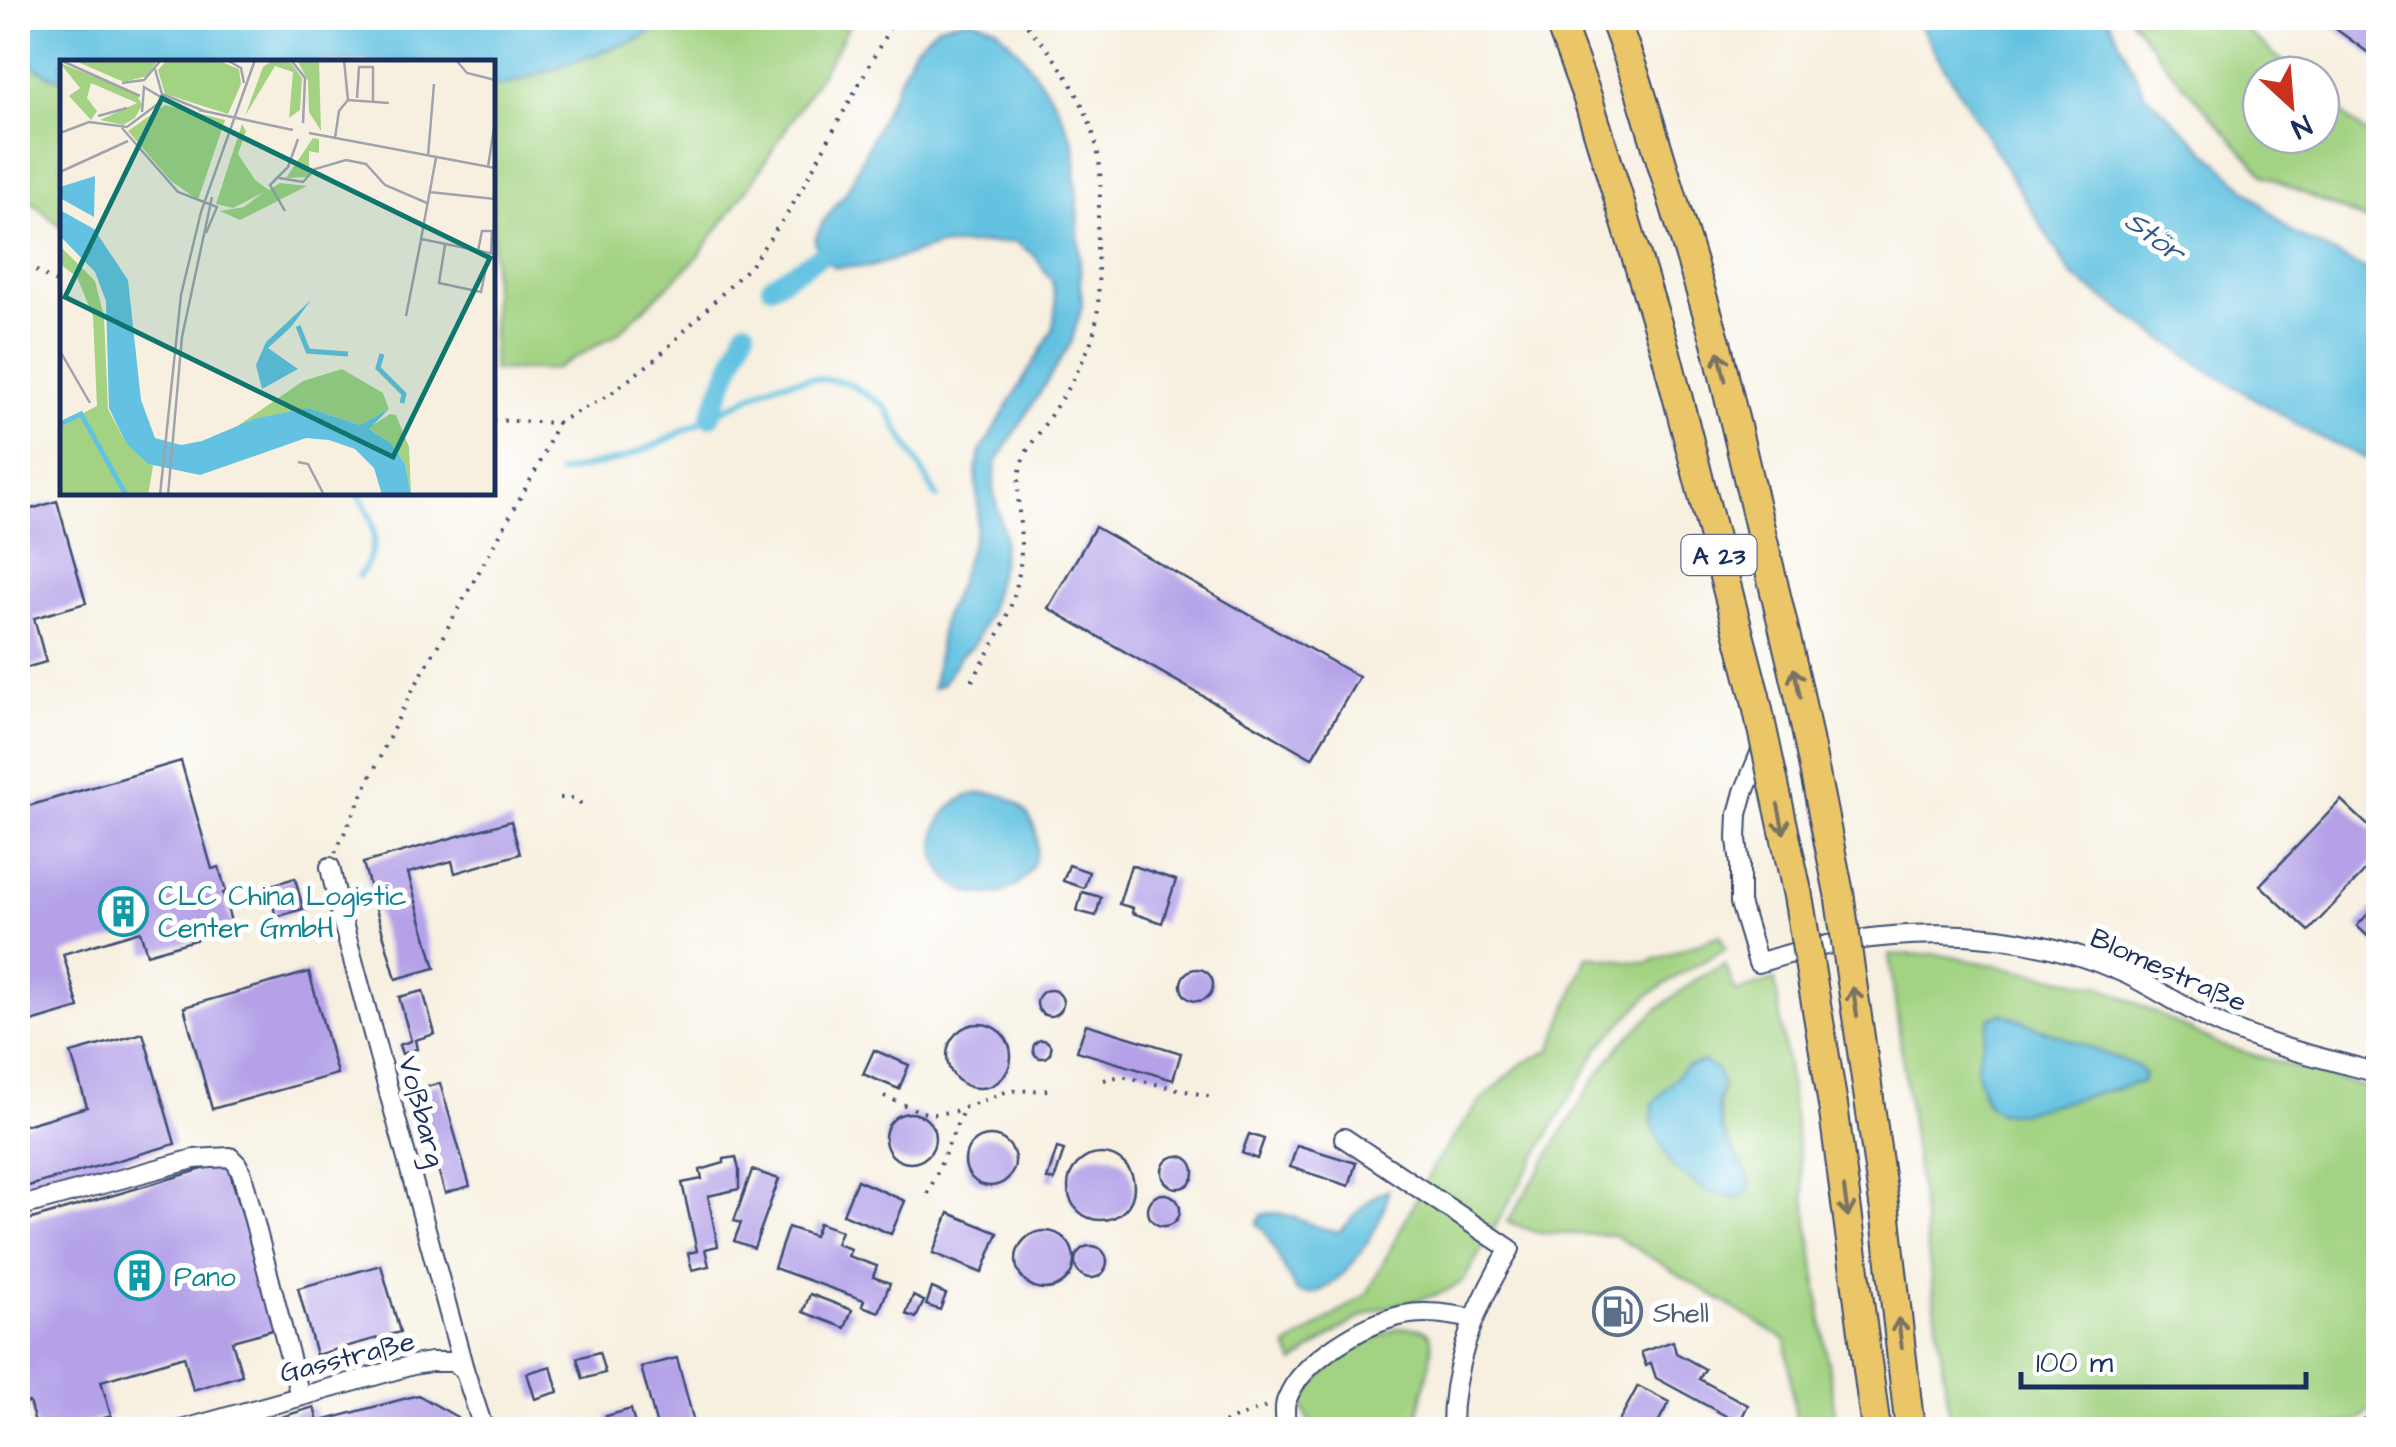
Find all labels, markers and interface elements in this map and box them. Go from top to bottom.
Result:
north arrow [2241,55,2341,155]
inset map [60,60,495,495]
text: N [2284,105,2318,148]
water label: Stör [2116,201,2196,275]
one-way arrow [1712,351,1730,383]
road number: A 23 [1682,535,1756,575]
one-way arrow [1787,668,1805,700]
one-way arrow [1773,802,1791,834]
place label: CLC China Logistic Center GmbH [158,877,407,948]
building icon: CLC China Logistic Center GmbH [97,885,149,937]
street label: Blomestraße [2084,919,2253,1022]
one-way arrow [1846,987,1864,1019]
street label: Voßbarg [387,1052,455,1171]
one-way arrow [1837,1185,1855,1218]
building icon: Pano [113,1250,165,1302]
place label: Pano [174,1258,236,1297]
fuel station icon: Shell [1592,1286,1644,1338]
place label: Shell [1653,1294,1709,1333]
one-way arrow [1890,1317,1909,1349]
street label: Gasstraße [276,1322,419,1393]
scale bar [2021,1327,2306,1389]
text: 100 m [2036,1342,2114,1384]

